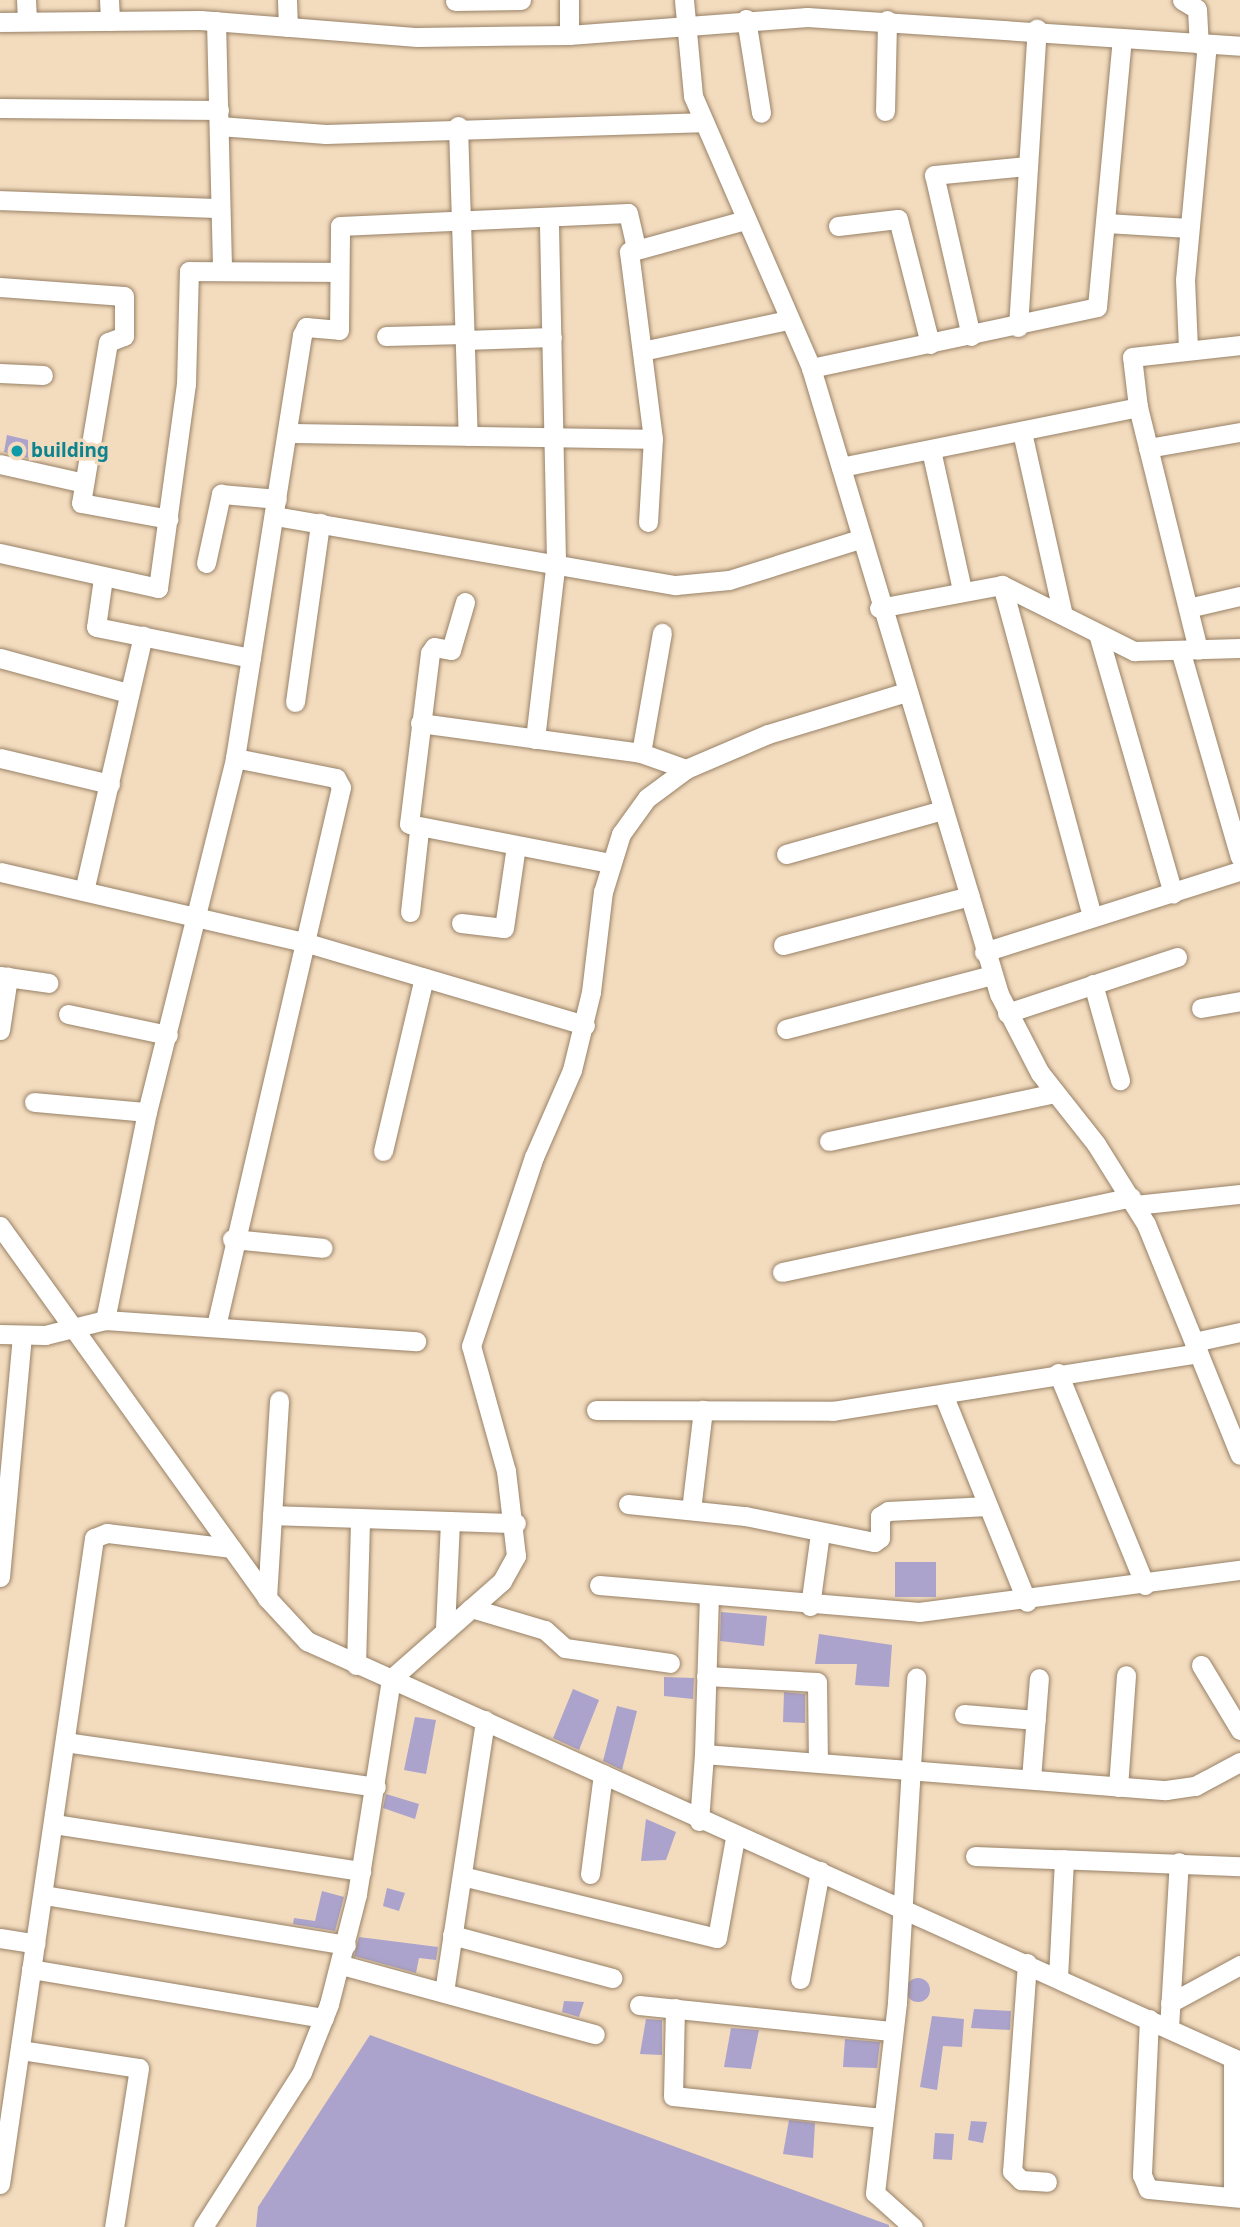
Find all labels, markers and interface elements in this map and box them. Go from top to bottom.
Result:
place label: building [31,440,109,462]
marker: building [9,443,25,459]

